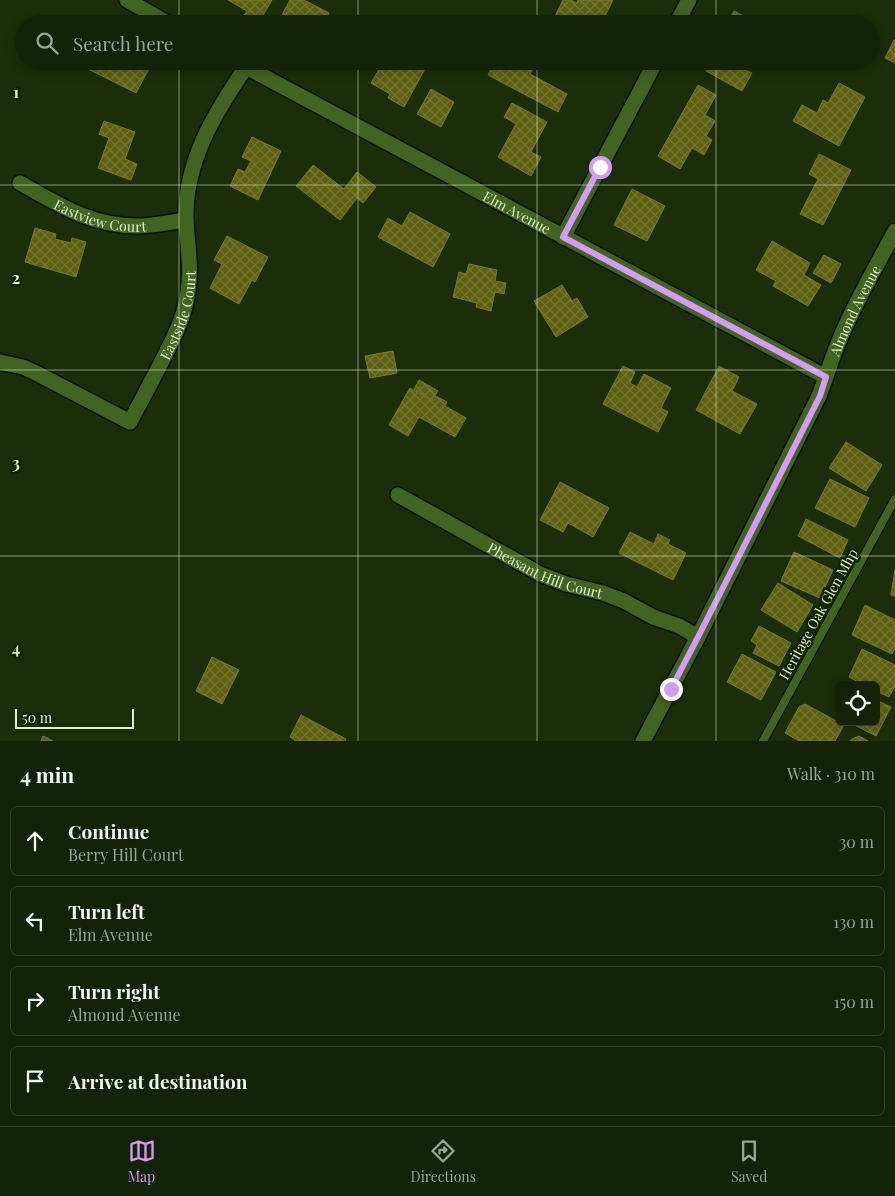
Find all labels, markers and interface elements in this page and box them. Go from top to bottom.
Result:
search box [15,15,880,70]
icon: search [33,29,61,57]
text: Search here [73,30,173,56]
text: 1 [13,81,19,102]
route start [589,156,612,179]
street label: Elm Avenue [480,186,554,238]
street label: Eastview Court [51,194,148,236]
street label: Almond Avenue [824,262,884,359]
text: 2 [12,267,20,288]
street label: Eastside Court [155,269,199,363]
text: 3 [12,452,20,473]
street label: Pheasant Hill Court [485,537,605,602]
street label: Heritage Oak Glen Mhp [774,545,862,683]
text: 4 [12,637,20,658]
route end [660,678,683,701]
map controls [835,681,880,726]
button: locate [835,681,880,726]
scale bar [15,706,134,729]
text: 50 m [22,708,52,727]
text: 4 min [20,760,74,788]
text: Walk · 310 m [787,763,875,784]
text: Continue [68,818,149,844]
icon: ahead [21,827,49,855]
text: 30 m [839,831,874,852]
text: Berry Hill Court [68,844,184,865]
text: Turn left [68,898,145,924]
icon: left [21,907,49,935]
text: 130 m [833,911,874,932]
text: Elm Avenue [68,924,153,945]
text: Turn right [68,978,160,1004]
icon: right [21,987,49,1015]
text: 150 m [834,991,874,1012]
text: Almond Avenue [68,1004,181,1025]
icon: arrive [21,1067,49,1095]
text: Arrive at destination [68,1068,248,1094]
tab: Map [128,1137,156,1186]
tab: Directions [411,1137,476,1186]
tab: Saved [731,1137,767,1186]

